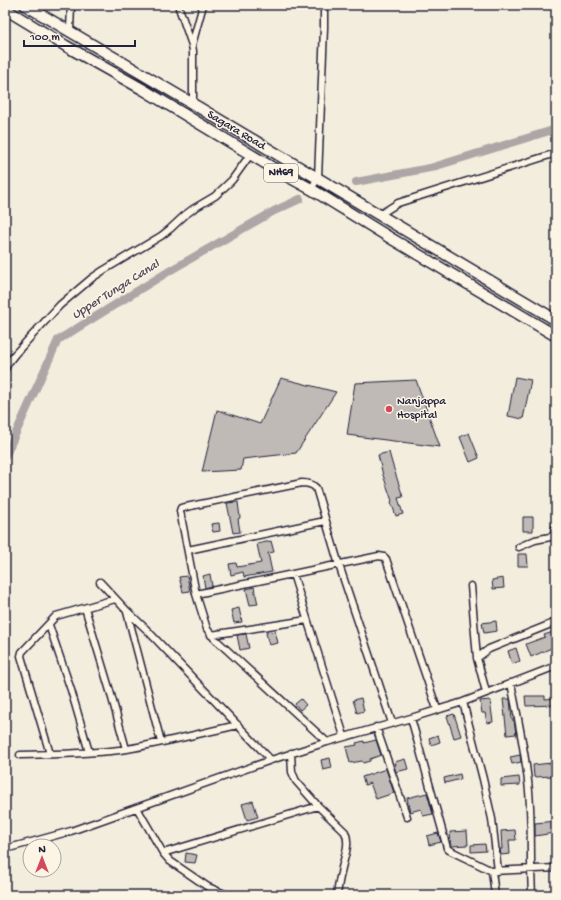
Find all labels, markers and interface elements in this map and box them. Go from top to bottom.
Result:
scale bar [24,22,135,48]
text: 100 m [29,31,60,45]
street label: Sagara Road [204,108,269,154]
road number: NH69 [264,164,298,182]
water label: Upper Tunga Canal [70,256,163,323]
place label: Nanjappa Hospital [397,395,446,423]
marker: Nanjappa Hospital [384,404,394,414]
north arrow [22,838,62,878]
text: N [38,844,46,856]

